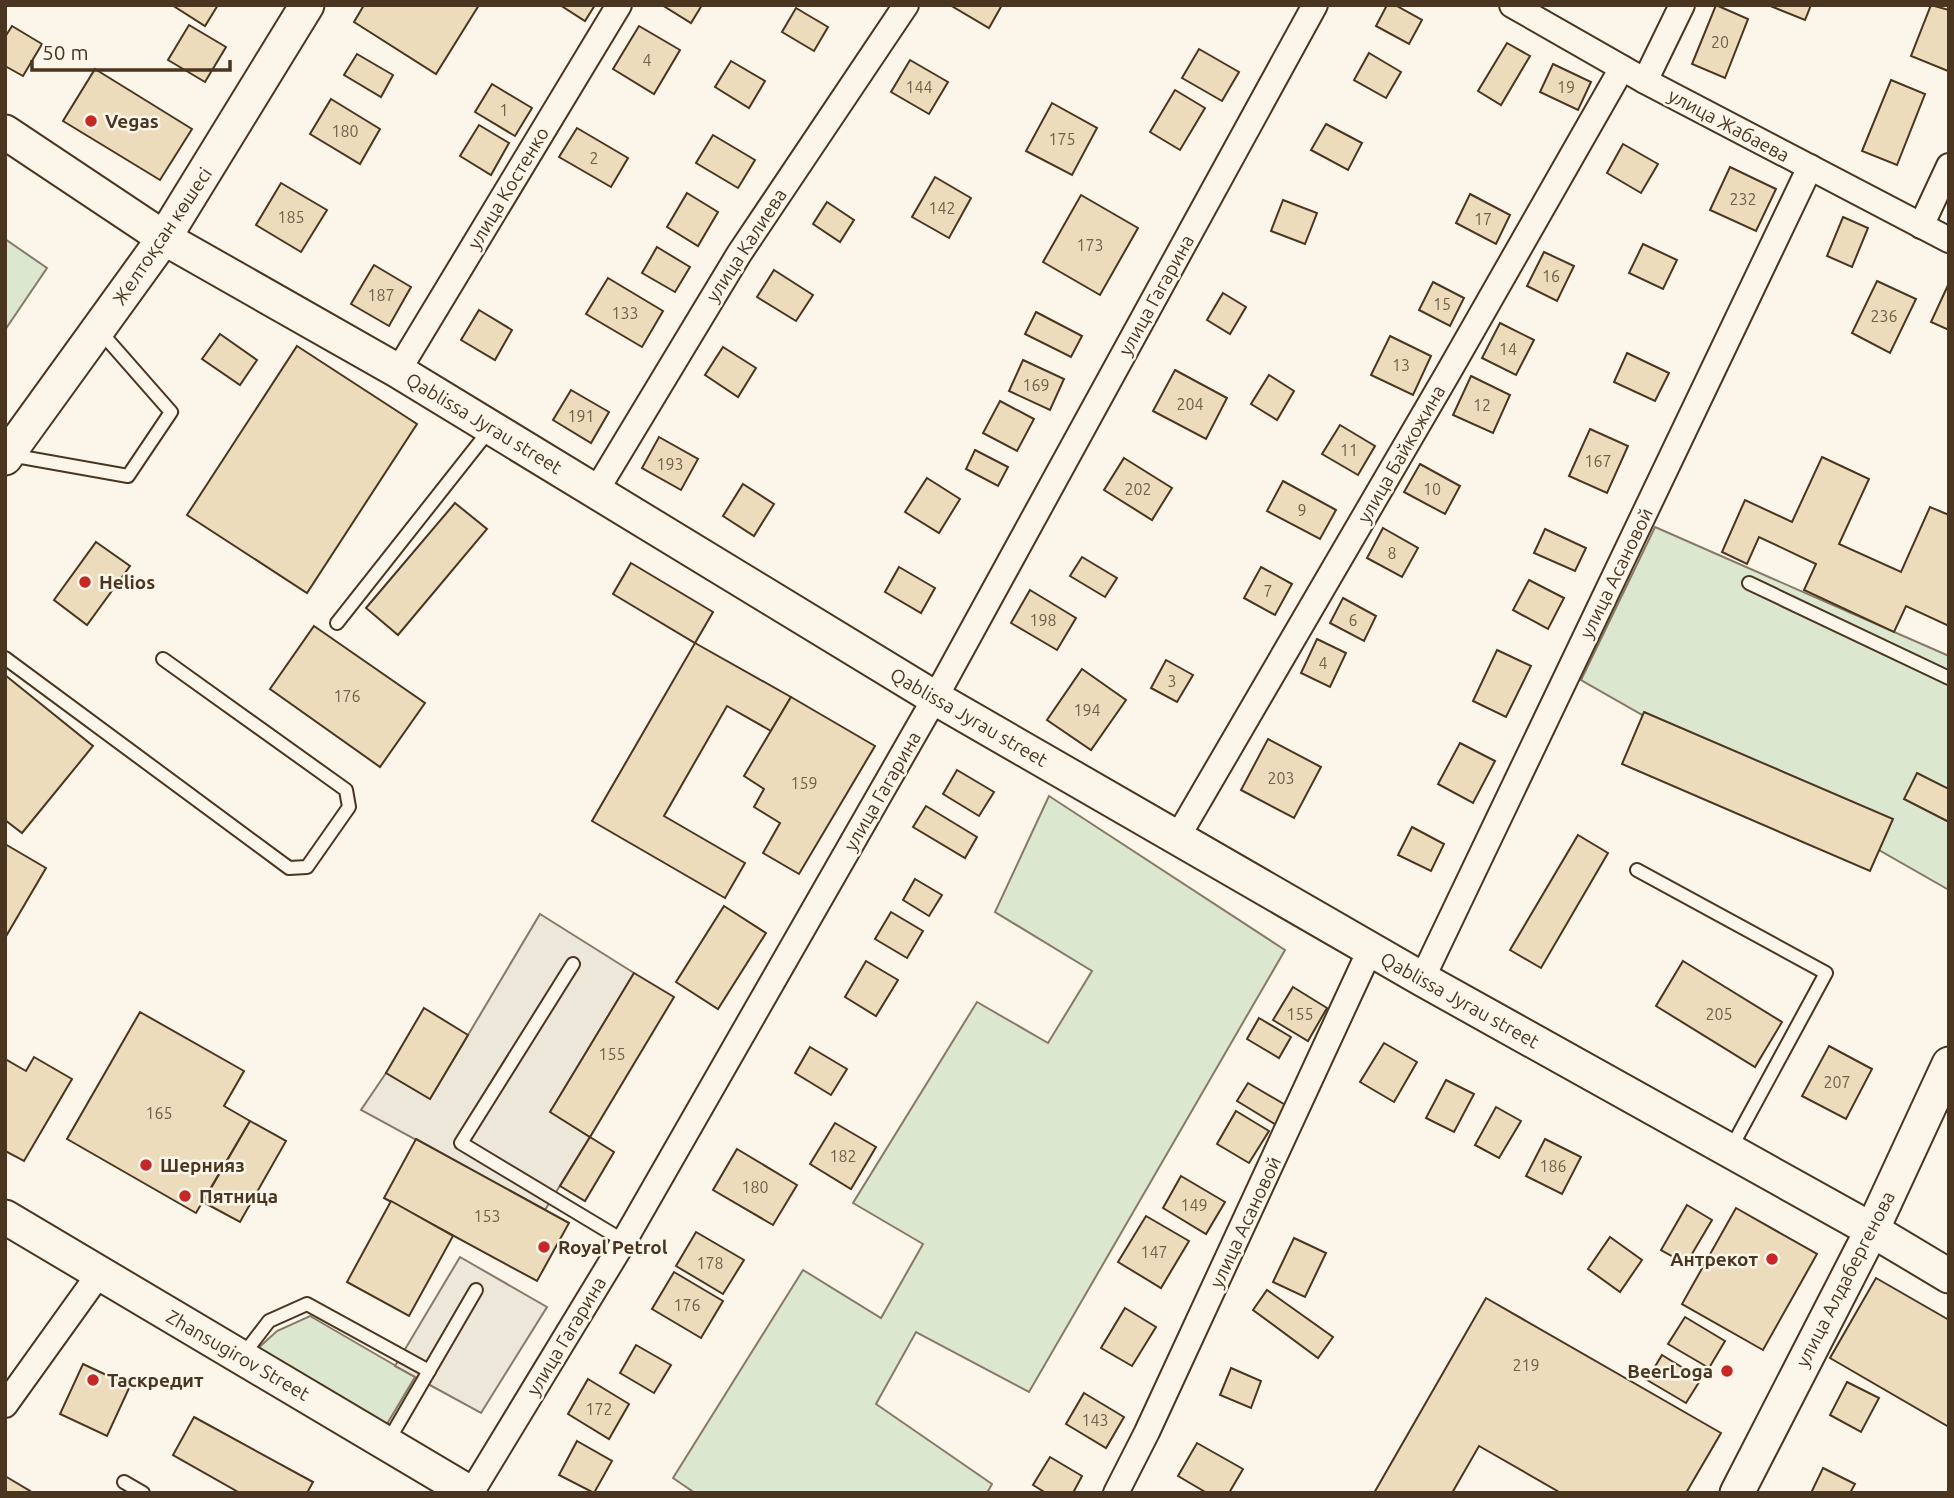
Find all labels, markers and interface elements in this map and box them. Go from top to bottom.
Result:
scale bar [32,28,229,72]
house number: 20 [1711,33,1729,51]
text: 50 m [42,40,89,64]
house number: 4 [642,51,652,69]
house number: 144 [905,78,933,96]
house number: 19 [1557,78,1575,96]
street label: улица Жабаева [1665,84,1793,166]
house number: 1 [499,101,509,119]
place label: Vegas [105,110,159,132]
marker: Vegas [83,113,99,129]
house number: 180 [331,122,359,140]
street label: улица Костенко [463,123,553,253]
house number: 175 [1048,130,1076,148]
house number: 2 [589,149,599,167]
street label: Желтоқсан көшесі [108,163,216,309]
street label: улица Калиева [701,184,791,306]
house number: 232 [1729,190,1757,208]
house number: 142 [928,199,956,217]
house number: 185 [277,208,305,226]
house number: 17 [1474,210,1492,228]
street label: улица Гагарина [1114,231,1198,359]
house number: 173 [1076,236,1104,254]
house number: 16 [1542,267,1560,285]
house number: 187 [367,286,395,304]
house number: 15 [1433,295,1451,313]
house number: 133 [611,304,639,322]
house number: 236 [1870,307,1898,325]
house number: 14 [1499,340,1517,358]
house number: 13 [1392,356,1410,374]
street label: Qablissa Jyrau street [402,368,566,478]
house number: 169 [1022,376,1050,394]
street label: улица Байкожина [1353,381,1449,527]
house number: 204 [1176,395,1204,413]
house number: 12 [1473,396,1491,414]
house number: 191 [567,407,595,425]
house number: 11 [1340,441,1358,459]
house number: 167 [1584,452,1612,470]
house number: 193 [656,455,684,473]
house number: 202 [1124,480,1152,498]
house number: 10 [1423,480,1441,498]
house number: 9 [1297,501,1307,519]
street label: улица Асановой [1575,504,1657,642]
house number: 8 [1387,544,1397,562]
place label: Helios [99,571,155,593]
marker: Helios [77,574,93,590]
house number: 7 [1263,582,1273,600]
house number: 198 [1029,611,1057,629]
house number: 6 [1348,611,1358,629]
house number: 4 [1318,654,1328,672]
street label: Qablissa Jyrau street [886,663,1052,771]
house number: 3 [1167,672,1177,690]
house number: 176 [333,687,361,705]
house number: 194 [1073,701,1101,719]
street label: улица Гагарина [839,727,925,855]
house number: 203 [1267,769,1295,787]
house number: 159 [790,774,818,792]
street label: Qablissa Jyrau street [1377,947,1544,1053]
house number: 155 [1286,1005,1314,1023]
house number: 205 [1705,1005,1733,1023]
house number: 155 [598,1045,626,1063]
house number: 207 [1823,1073,1851,1091]
house number: 165 [145,1104,173,1122]
house number: 182 [829,1147,857,1165]
street label: улица Асановой [1205,1153,1285,1291]
place label: Шернияз [160,1154,245,1176]
marker: Шернияз [138,1157,154,1173]
house number: 186 [1539,1157,1567,1175]
house number: 180 [741,1178,769,1196]
place label: Пятница [199,1185,278,1207]
street label: улица Алдабергенова [1791,1187,1899,1371]
marker: Пятница [177,1188,193,1204]
house number: 149 [1180,1196,1208,1214]
house number: 153 [473,1207,501,1225]
place label: Royal Petrol [558,1236,668,1258]
marker: Royal Petrol [536,1239,552,1255]
house number: 147 [1140,1243,1168,1261]
place label: Антрекот [1670,1248,1758,1270]
marker: Антрекот [1764,1251,1780,1267]
house number: 178 [696,1254,724,1272]
street label: улица Гагарина [522,1273,610,1399]
house number: 176 [673,1296,701,1314]
street label: Zhansugirov Street [162,1305,314,1405]
house number: 219 [1512,1356,1540,1374]
place label: BeerLoga [1627,1360,1713,1382]
marker: BeerLoga [1719,1363,1735,1379]
place label: Таскредит [107,1369,204,1391]
marker: Таскредит [85,1372,101,1388]
house number: 172 [585,1400,613,1418]
house number: 143 [1081,1411,1109,1429]

